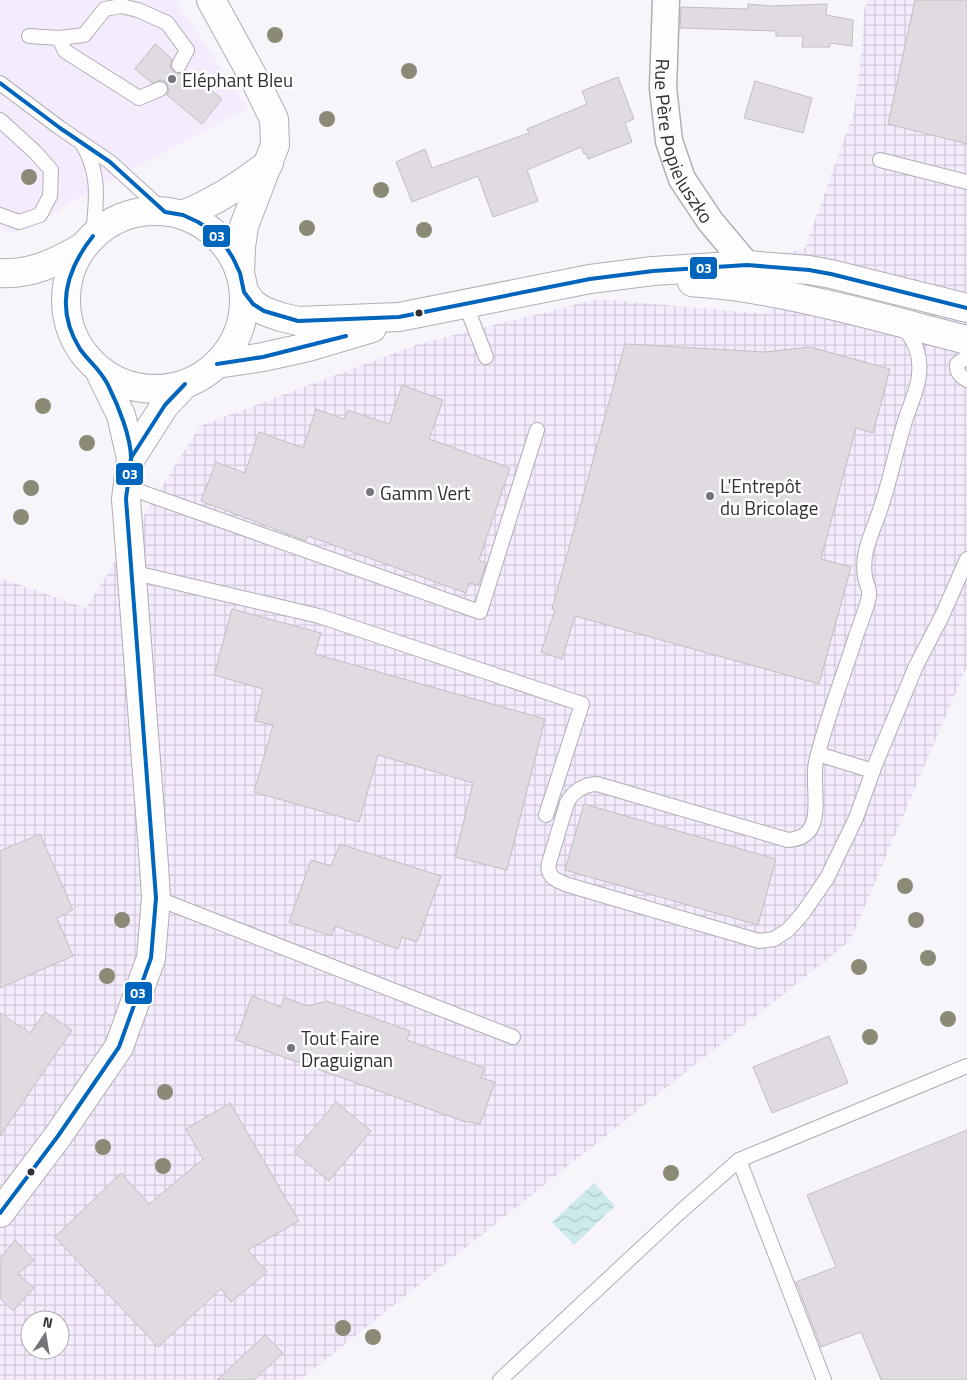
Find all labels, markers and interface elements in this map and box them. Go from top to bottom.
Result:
street label: Rue Père Popieluszko [648,58,722,228]
place label: Eléphant Bleu [182,65,293,94]
marker: Eléphant Bleu [166,73,178,85]
line badge: 03 [202,224,231,248]
text: 03 [209,225,225,246]
line badge: 03 [689,256,718,280]
text: 03 [696,257,712,278]
unlabelled marker [414,308,424,318]
line badge: 03 [115,462,144,486]
text: 03 [122,463,138,484]
place label: L'Entrepôt du Bricolage [720,471,818,522]
place label: Gamm Vert [380,478,471,507]
marker: Gamm Vert [364,486,376,498]
marker: L'Entrepôt du Bricolage [704,490,716,502]
line badge: 03 [124,981,153,1005]
text: 03 [130,982,146,1003]
place label: Tout Faire Draguignan [301,1023,393,1074]
marker: Tout Faire Draguignan [285,1042,297,1054]
unlabelled marker [26,1167,36,1177]
north arrow [20,1310,70,1360]
text: N [41,1311,55,1333]

